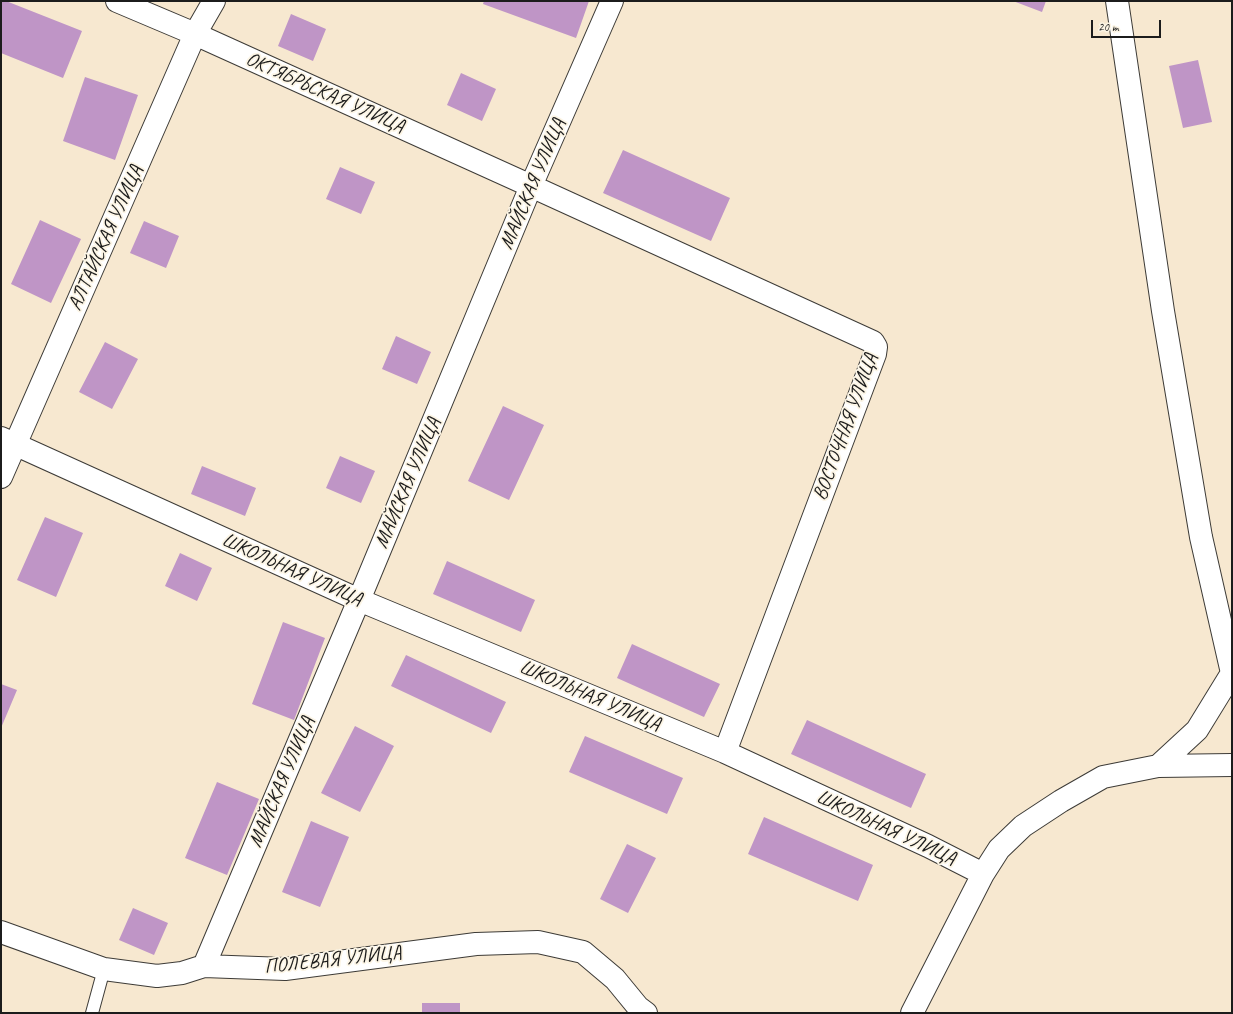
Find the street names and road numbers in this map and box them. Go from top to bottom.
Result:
street label: ОКТЯБРЬСКАЯ УЛИЦА [242,47,408,139]
street label: МАЙСКАЯ УЛИЦА [495,115,571,253]
street label: АЛТАЙСКАЯ УЛИЦА [63,162,149,314]
street label: ВОСТОЧНАЯ УЛИЦА [808,350,884,504]
street label: МАЙСКАЯ УЛИЦА [370,414,446,552]
street label: ШКОЛЬНАЯ УЛИЦА [218,528,366,612]
street label: ШКОЛЬНАЯ УЛИЦА [516,655,664,737]
street label: МАЙСКАЯ УЛИЦА [244,713,320,851]
street label: ШКОЛЬНАЯ УЛИЦА [812,785,960,871]
street label: ПОЛЕВАЯ УЛИЦА [263,941,403,979]

